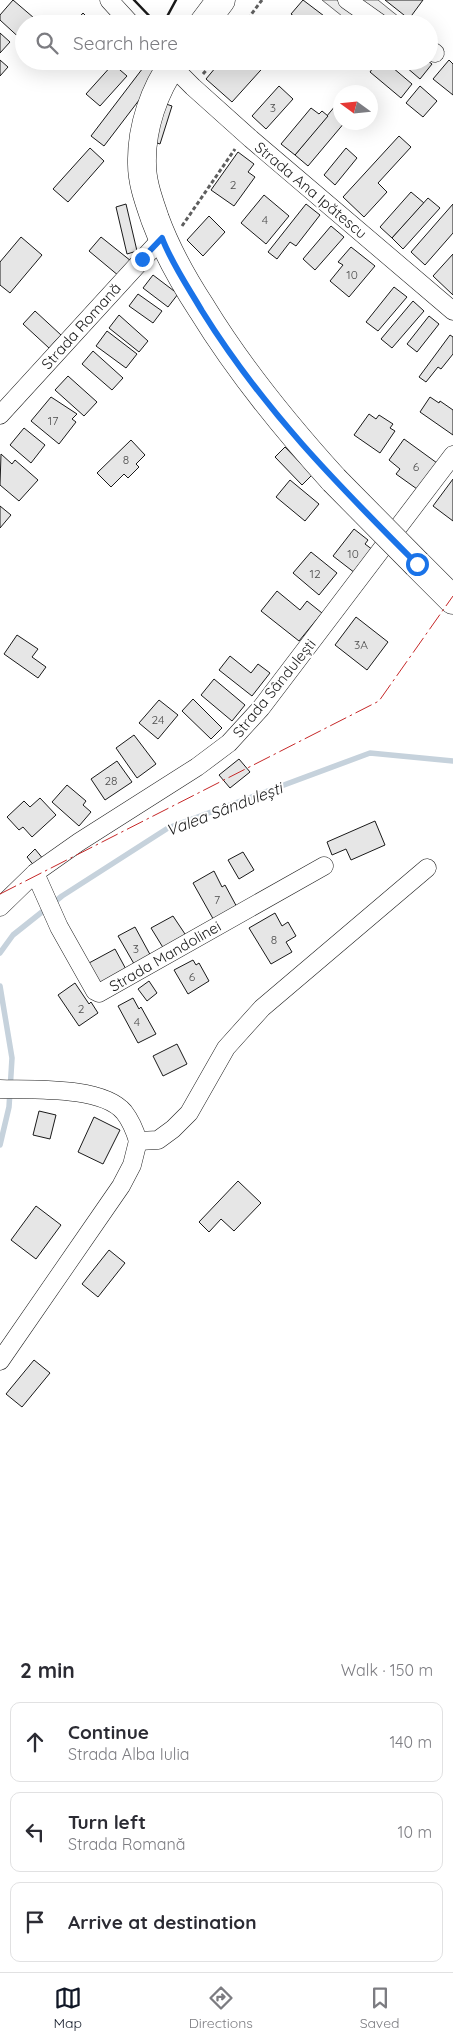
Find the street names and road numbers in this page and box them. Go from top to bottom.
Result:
street label: Strada Ana Ipătescu [251,137,371,243]
street label: Strada Romană [37,279,125,373]
street label: Strada Sândulești [228,635,320,741]
street label: Strada Mandolinei [106,916,224,996]

